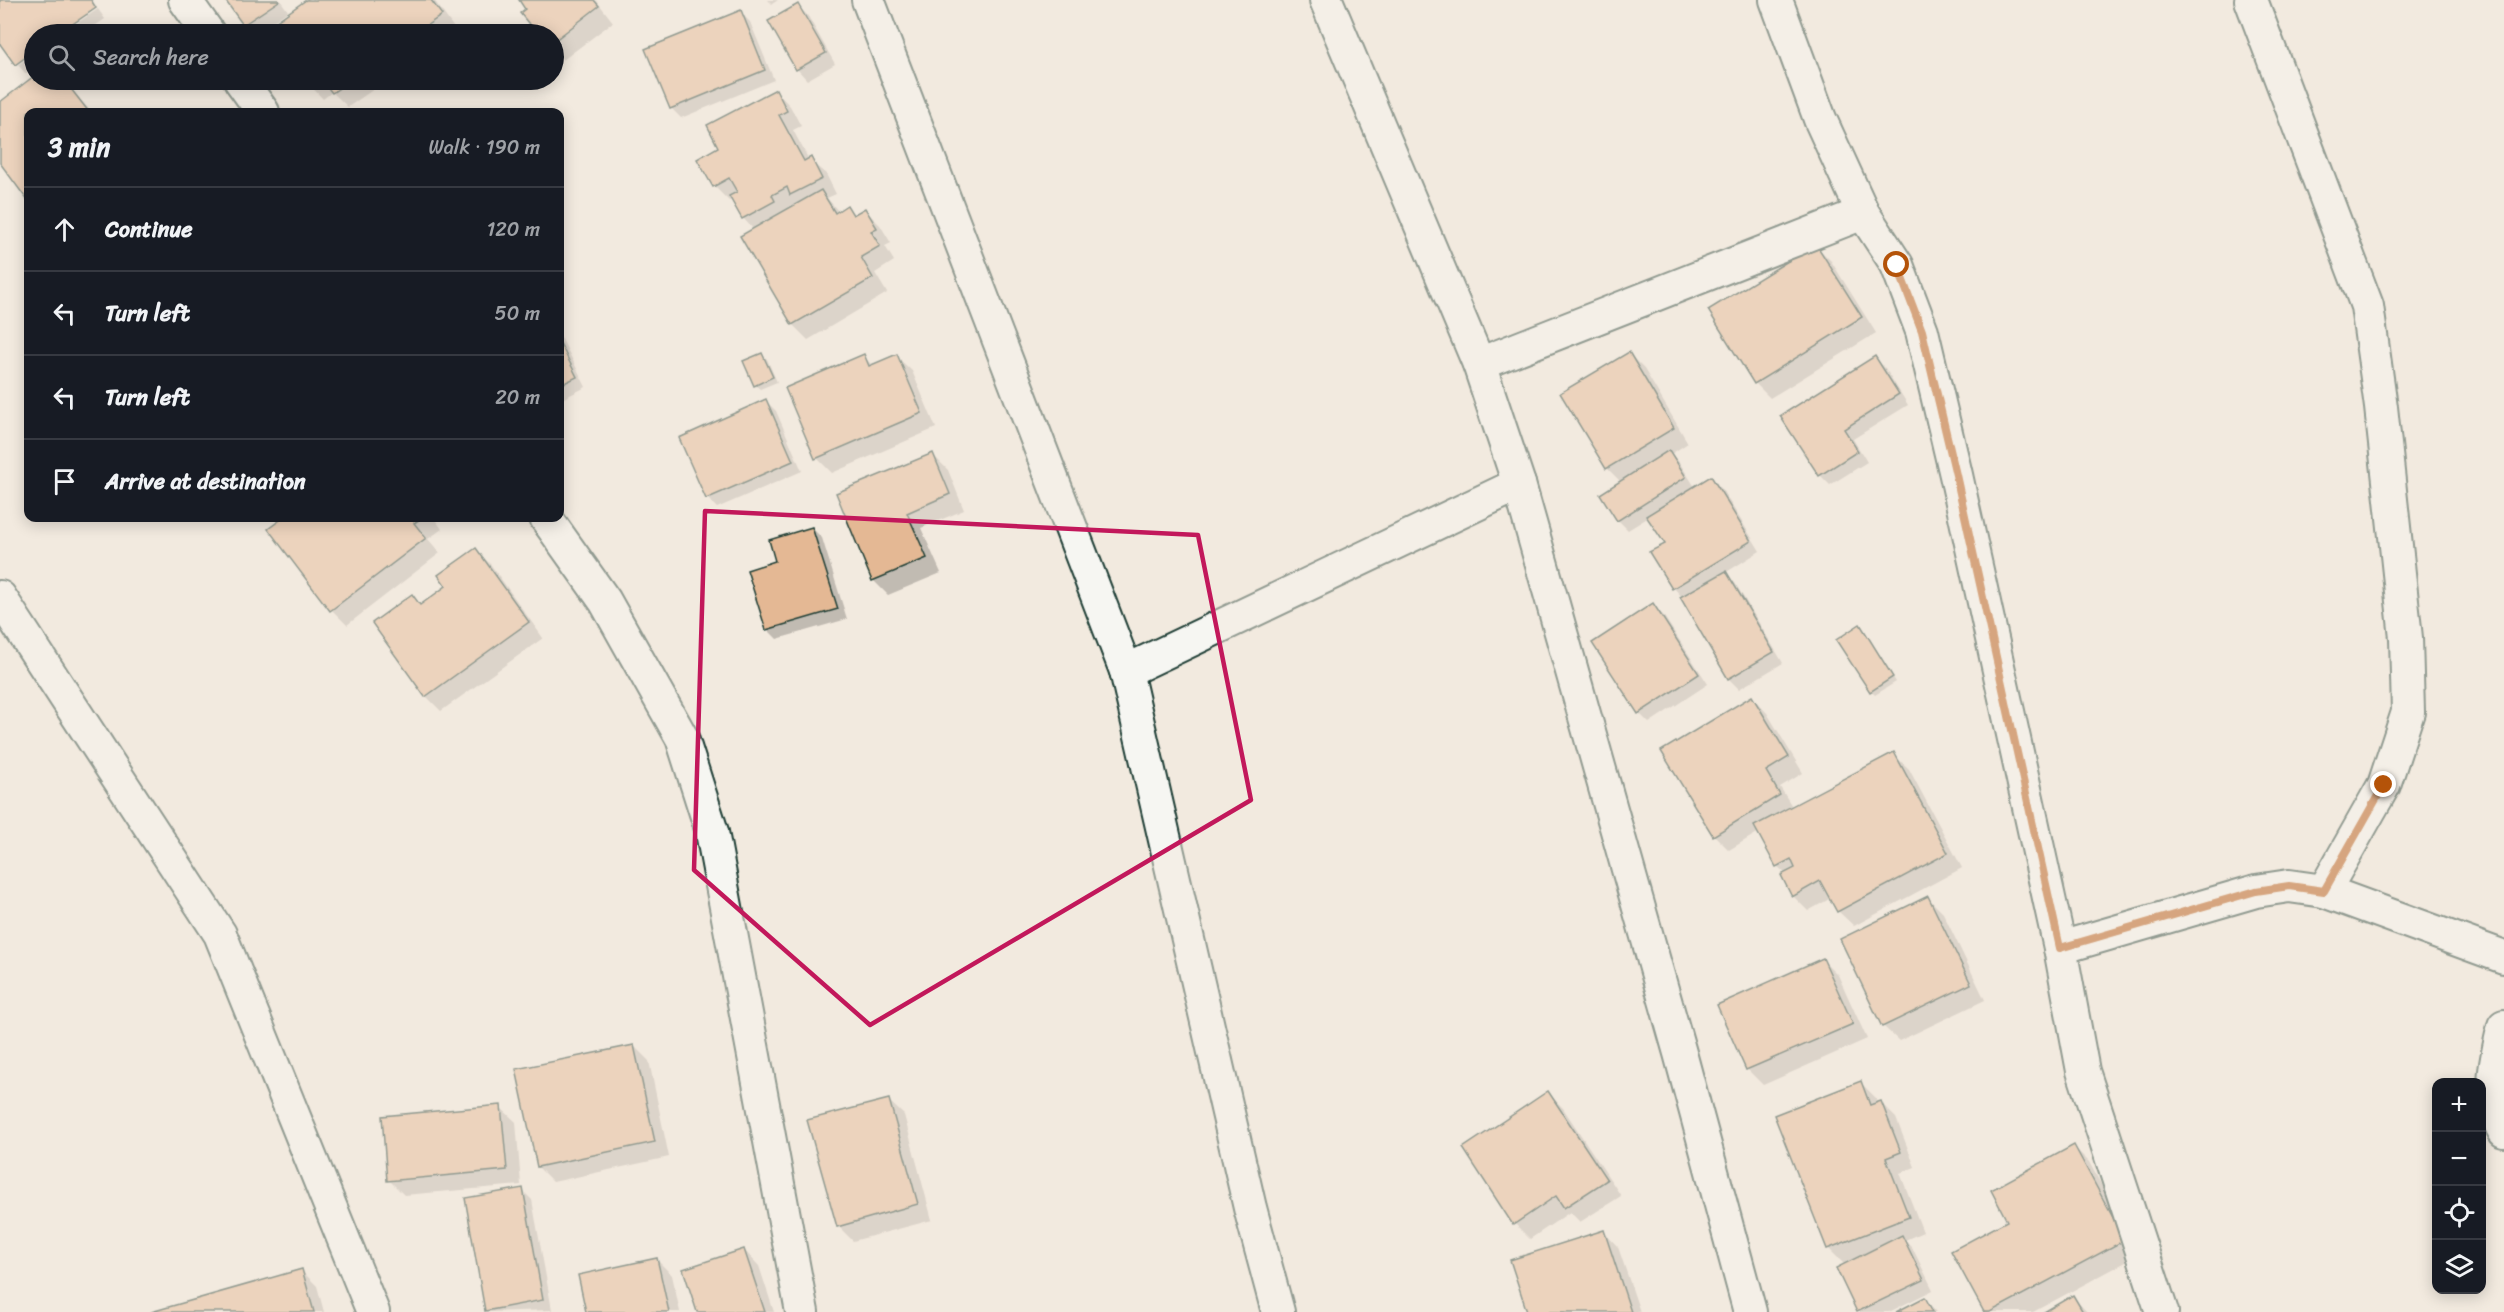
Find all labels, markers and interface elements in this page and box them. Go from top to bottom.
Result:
search box [24,24,564,90]
text: Search here [93,38,209,77]
icon: search [45,41,78,74]
text: 3 min [48,124,110,170]
text: Walk · 190 m [428,130,540,165]
text: Continue [105,210,193,249]
text: 120 m [487,212,540,247]
icon: ahead [48,213,81,246]
route start [1883,251,1909,277]
text: Turn left [105,294,190,333]
text: 50 m [495,296,540,331]
icon: left [48,297,81,330]
text: Turn left [105,378,190,417]
text: 20 m [495,380,540,415]
icon: left [48,381,81,414]
text: Arrive at destination [105,462,306,501]
icon: arrive [48,465,81,498]
route end [2370,771,2396,797]
map controls [2432,1078,2486,1294]
button: + [2432,1078,2486,1132]
button: − [2432,1132,2486,1186]
button: locate [2432,1186,2486,1240]
button: layers [2432,1240,2486,1294]

